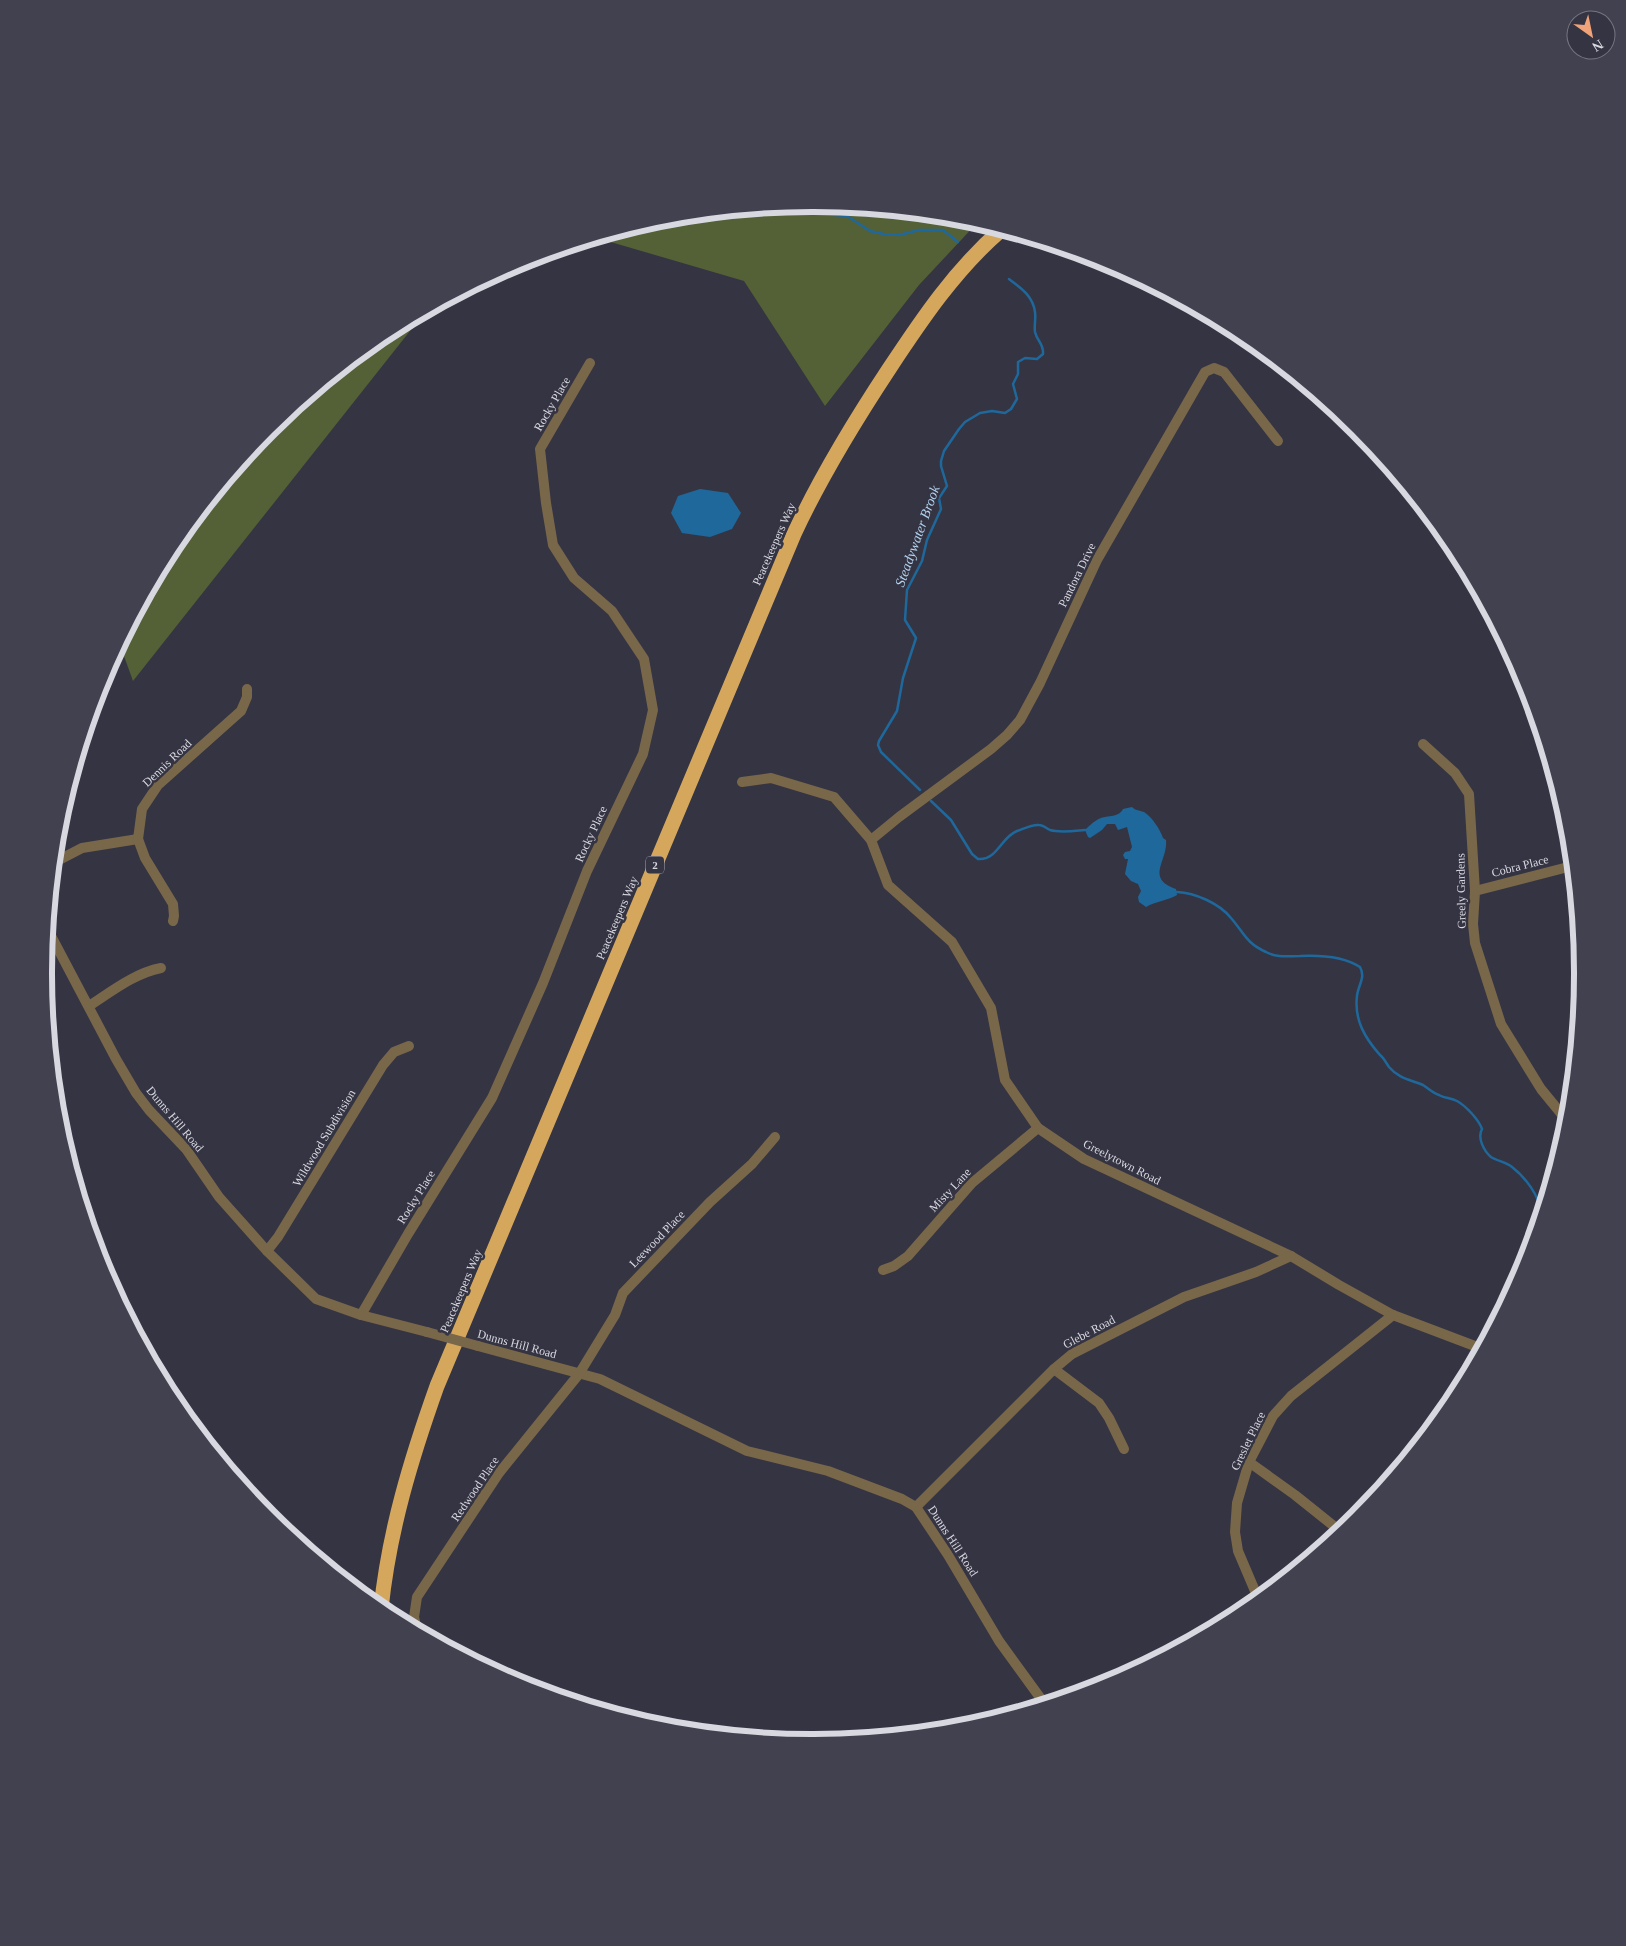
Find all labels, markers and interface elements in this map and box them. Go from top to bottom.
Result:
north arrow [1566,10,1616,60]
text: N [1589,36,1606,55]
street label: Rocky Place [531,374,573,434]
water label: Steadywater Brook [892,483,943,589]
street label: Peacekeepers Way [749,500,799,588]
street label: Pandora Drive [1055,541,1099,609]
street label: Dennis Road [140,736,194,790]
street label: Rocky Place [572,804,610,864]
street label: Cobra Place [1490,852,1550,880]
street label: Greely Gardens [1453,853,1469,929]
road number: 2 [646,856,664,874]
street label: Peacekeepers Way [593,874,641,962]
street label: Dunns Hill Road [143,1083,207,1155]
street label: Wildwood Subdivision [290,1087,358,1189]
street label: Greelytown Road [1081,1136,1163,1188]
street label: Misty Lane [926,1165,974,1215]
street label: Rocky Place [394,1168,438,1226]
street label: Leewood Place [626,1208,688,1270]
street label: Peacekeepers Way [437,1247,485,1335]
street label: Glebe Road [1061,1312,1117,1352]
street label: Dunns Hill Road [476,1327,558,1361]
street label: Greslet Place [1228,1409,1268,1473]
street label: Redwood Place [448,1454,502,1524]
street label: Dunns Hill Road [925,1503,981,1579]

